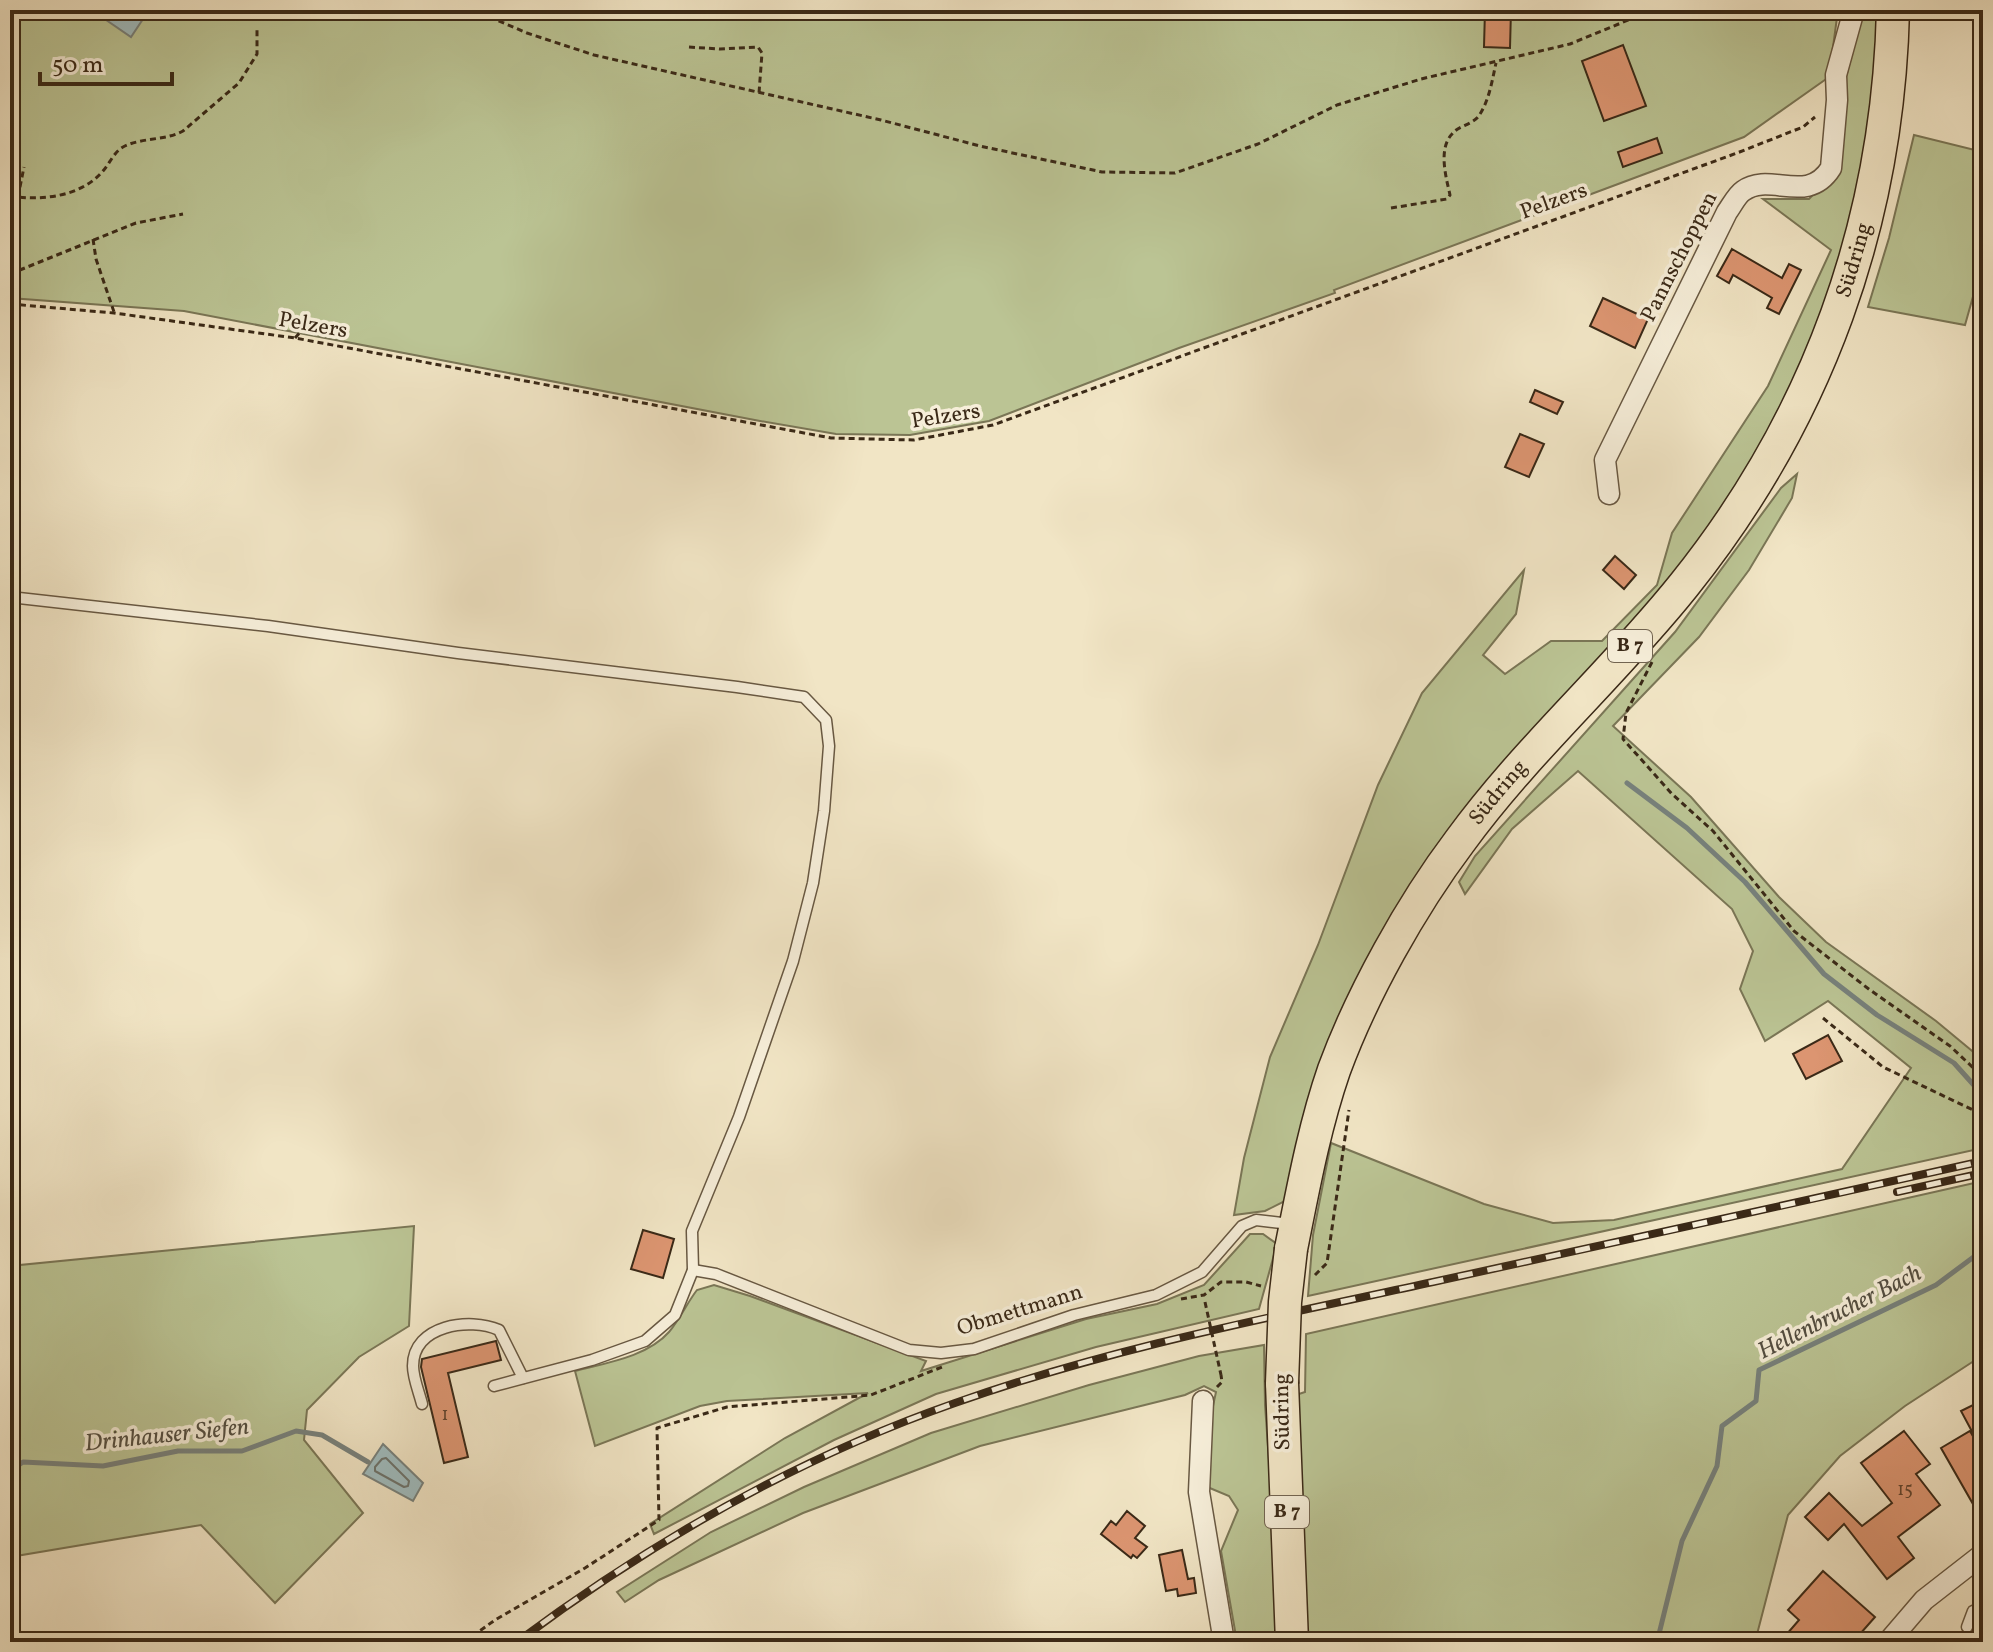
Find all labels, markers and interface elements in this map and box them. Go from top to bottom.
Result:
scale bar [40,36,172,86]
text: 50 m [52,49,104,83]
street label: Pelzers [1516,176,1592,228]
street label: Pannschoppen [1634,187,1726,327]
street label: Südring [1828,219,1880,302]
street label: Pelzers [276,305,350,347]
street label: Pelzers [909,396,983,438]
road number: B 7 [1608,630,1652,662]
street label: Südring [1462,753,1535,832]
water label: Hellenbrucher Bach [1752,1257,1928,1369]
street label: Obmettmann [953,1277,1087,1345]
street label: Südring [1267,1373,1299,1451]
house number: 1 [442,1403,448,1428]
water label: Drinhauser Siefen [83,1410,251,1462]
house number: 15 [1897,1478,1913,1503]
road number: B 7 [1265,1496,1309,1528]

